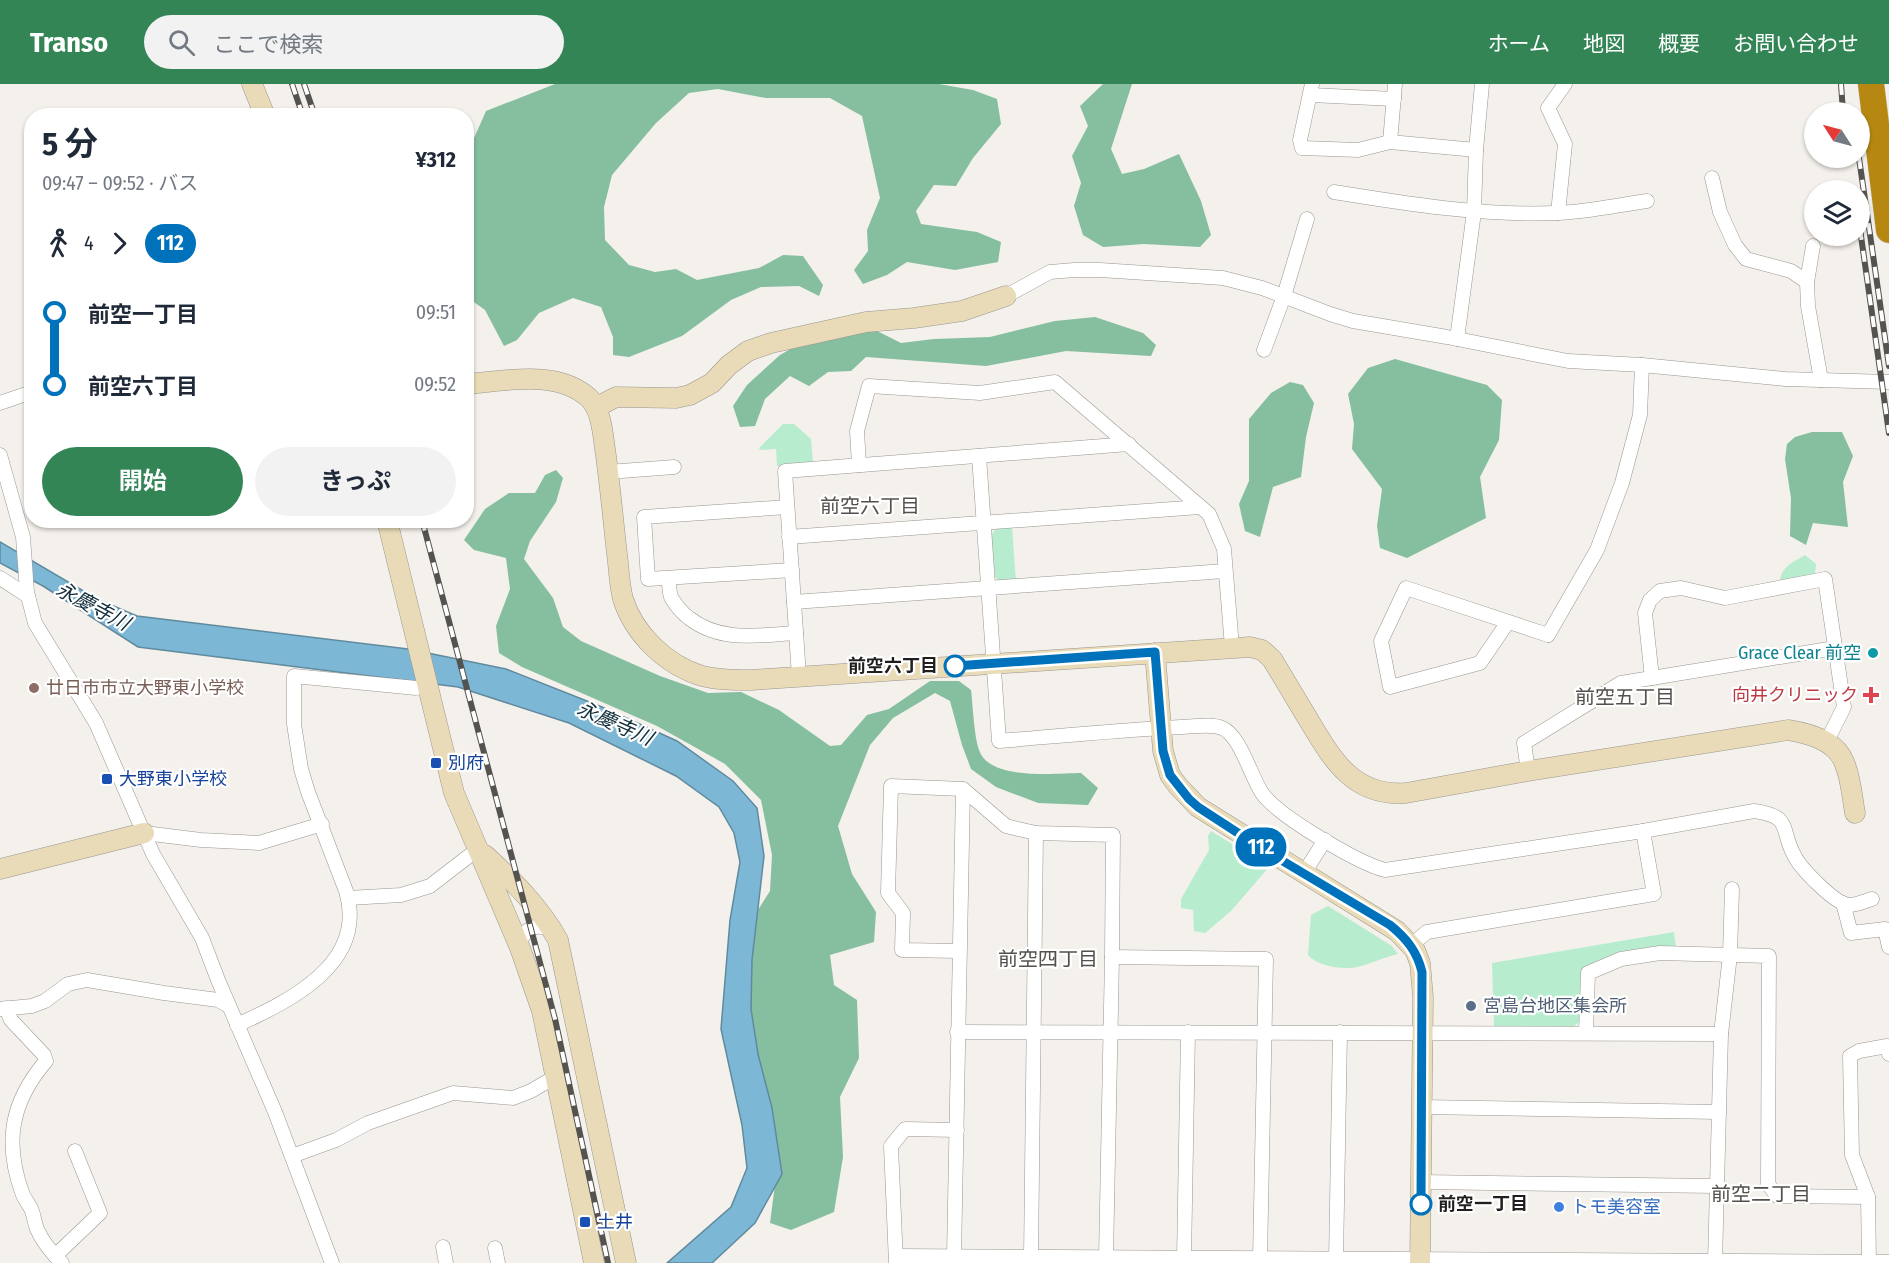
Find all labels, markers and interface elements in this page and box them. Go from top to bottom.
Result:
search box [144,15,564,69]
text: Transo [30,26,108,59]
icon: search [165,26,198,59]
text: ここで検索 [213,31,323,58]
text: ホーム [1488,31,1550,57]
text: 地図 [1583,31,1625,57]
text: 概要 [1658,31,1700,57]
text: お問い合わせ [1733,31,1859,57]
north arrow [1804,102,1870,168]
map controls [1804,102,1870,246]
text: 5 分 [42,124,98,164]
text: ¥312 [415,146,456,173]
text: 09:47 – 09:52 · バス [42,171,198,195]
button: layers [1804,180,1870,246]
icon: walk [42,227,75,260]
icon: forward [103,227,136,260]
text: 112 [157,230,184,256]
text: 4 [84,231,94,255]
text: 09:51 [416,300,456,324]
text: 前空一丁目 [88,301,198,328]
text: 09:52 [414,372,456,396]
text: 前空六丁目 [88,373,198,400]
button: 開始 [42,447,243,516]
button: きっぷ [255,447,456,516]
district label: 前空六丁目 [820,494,920,518]
water label: 永慶寺川 [52,577,136,636]
place label: Grace Clear 前空 [1738,642,1861,664]
marker: Grace Clear 前空 [1866,646,1880,660]
place label: 前空六丁目 [848,655,938,677]
marker: 前空六丁目 [944,655,966,677]
place label: 廿日市市立大野東小学校 [46,677,244,699]
marker: 廿日市市立大野東小学校 [27,681,41,695]
place label: 向井クリニック [1732,684,1858,706]
district label: 前空五丁目 [1575,685,1675,709]
marker: 向井クリニック [1862,686,1880,704]
water label: 永慶寺川 [574,696,658,751]
place label: 別府 [448,752,484,774]
marker: 別府 [429,756,443,770]
place label: 大野東小学校 [119,768,227,790]
marker: 大野東小学校 [100,772,114,786]
line badge: 112 [1226,828,1296,867]
text: 112 [1247,834,1275,860]
district label: 前空四丁目 [998,947,1098,971]
place label: 宮島台地区集会所 [1483,995,1627,1017]
marker: 宮島台地区集会所 [1464,999,1478,1013]
district label: 前空二丁目 [1711,1182,1811,1206]
marker: 前空一丁目 [1410,1193,1432,1215]
place label: 前空一丁目 [1438,1193,1528,1215]
place label: トモ美容室 [1571,1196,1661,1218]
marker: トモ美容室 [1552,1200,1566,1214]
place label: 土井 [597,1211,633,1233]
marker: 土井 [578,1215,592,1229]

